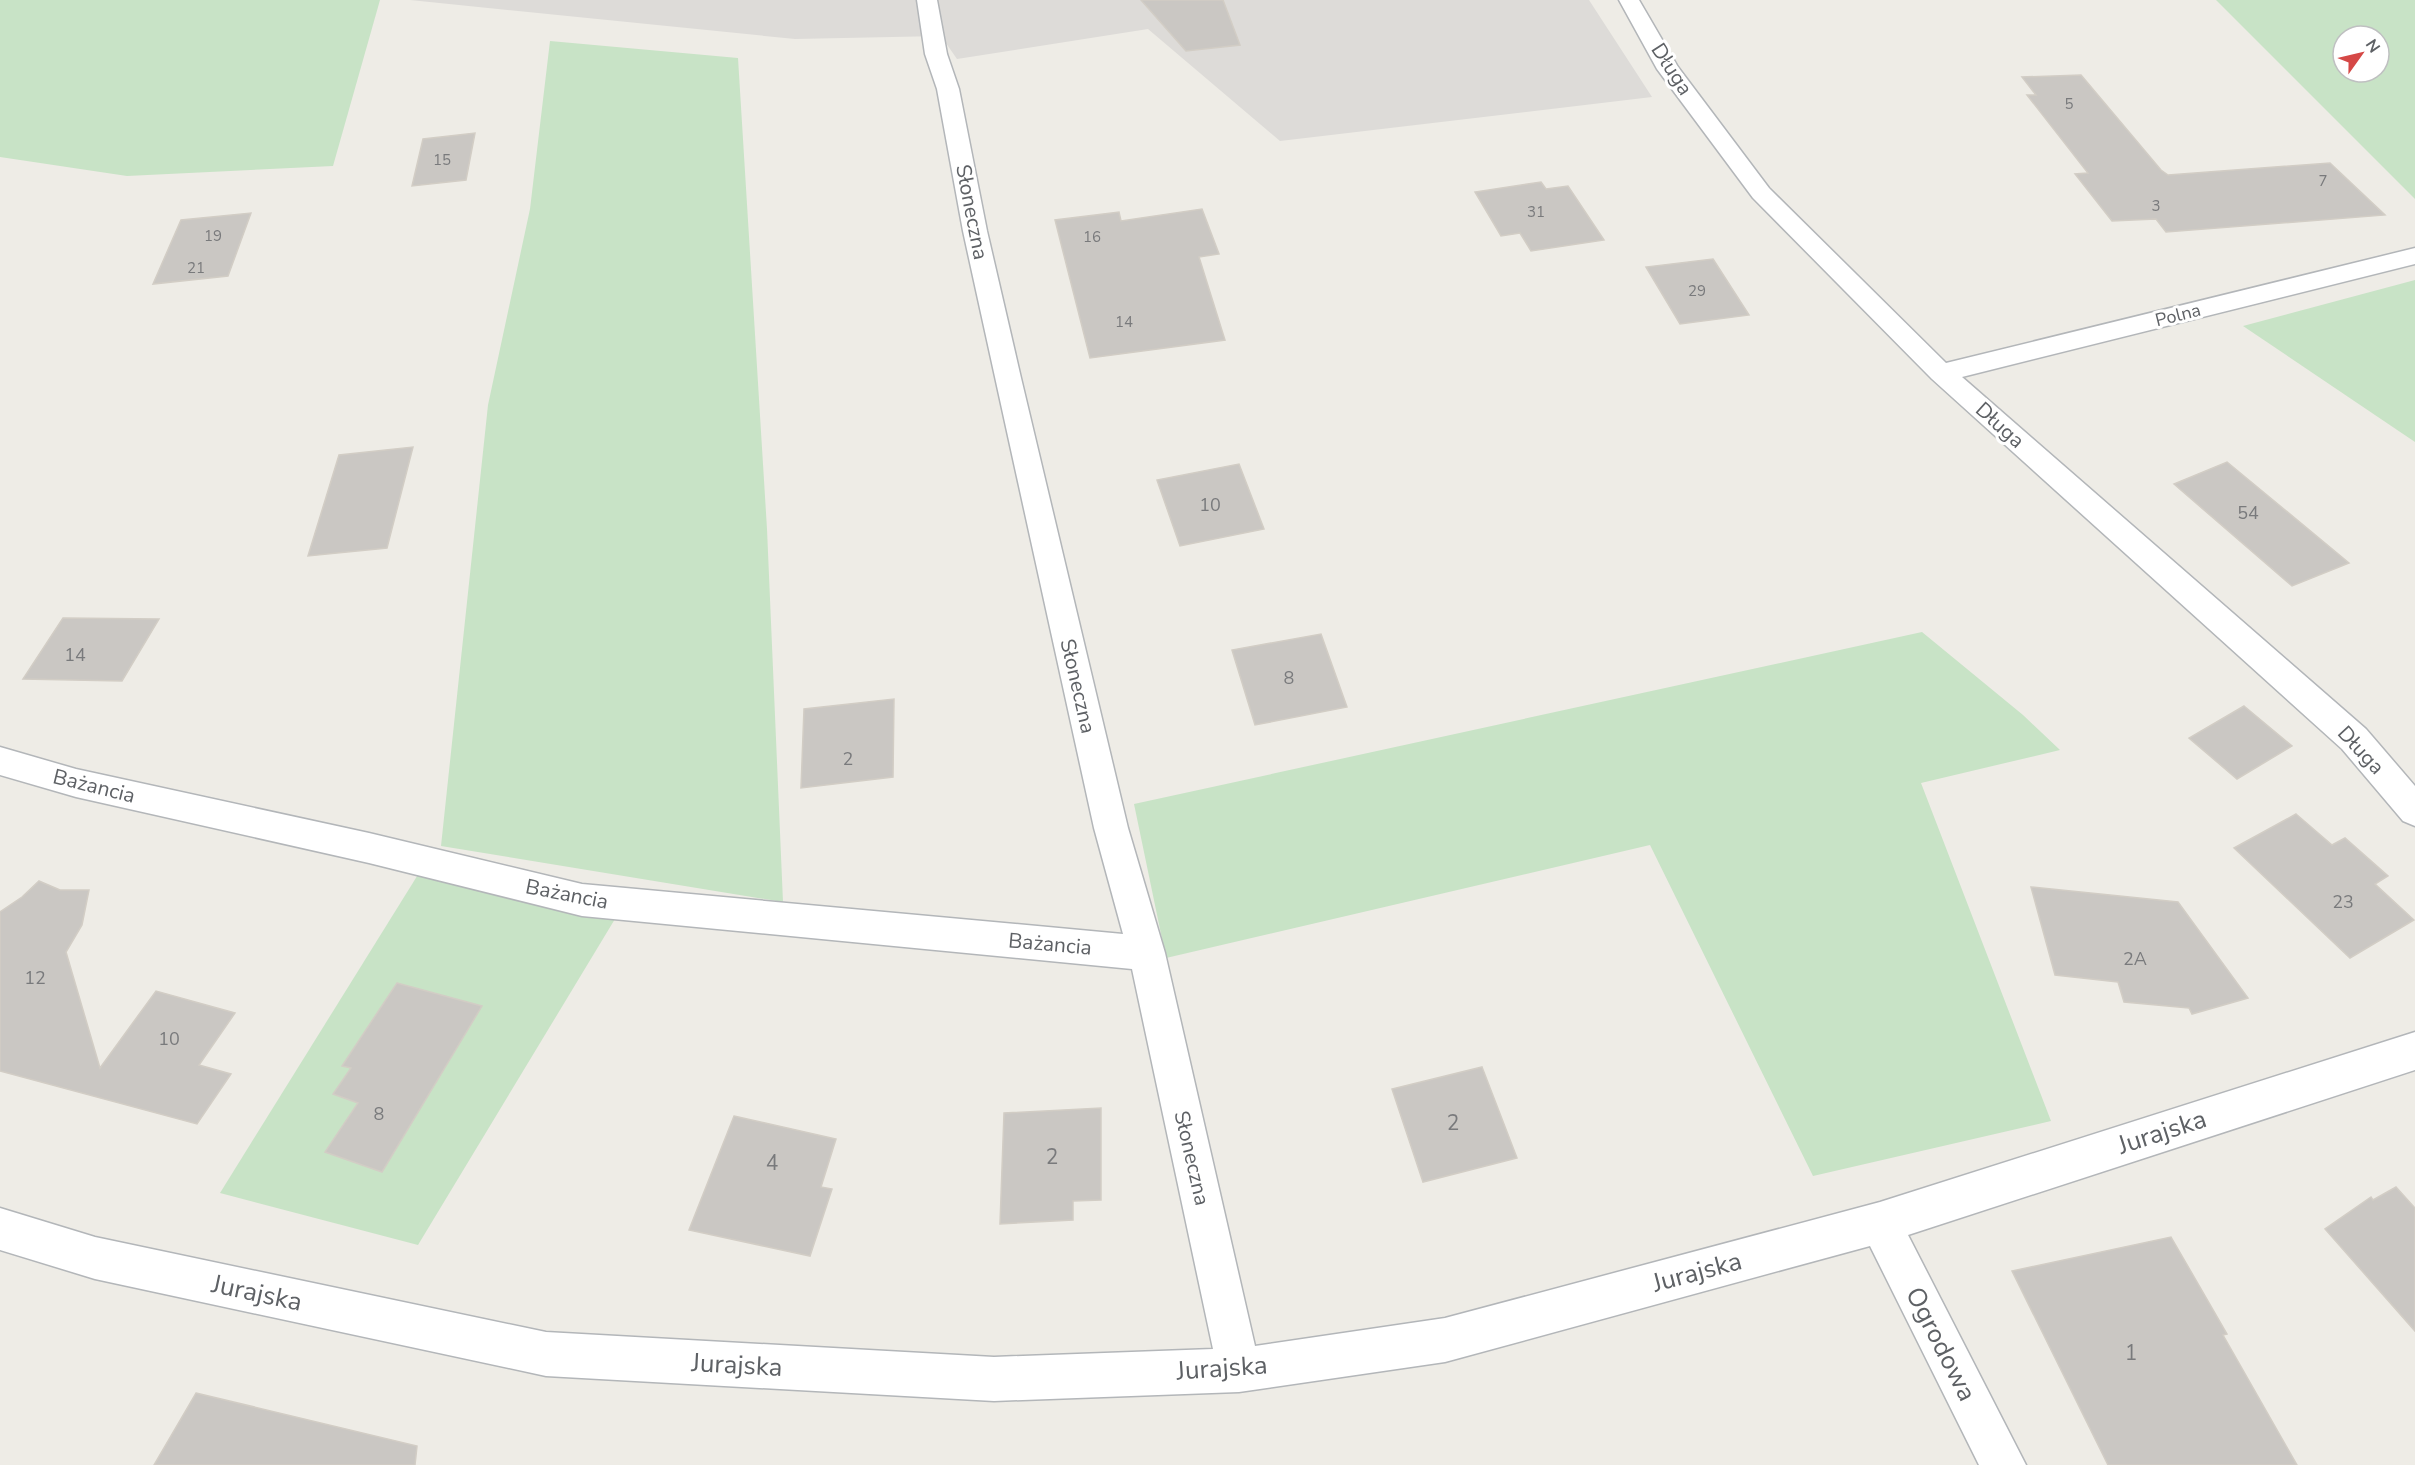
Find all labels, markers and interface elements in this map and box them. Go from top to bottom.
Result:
north arrow [2331,24,2391,84]
text: N [2360,35,2385,57]
street label: Długa [1645,37,1699,101]
house number: 5 [2064,94,2074,114]
house number: 15 [433,150,451,170]
street label: Słoneczna [949,162,995,262]
house number: 7 [2318,171,2328,191]
house number: 3 [2151,196,2161,216]
house number: 31 [1527,202,1545,222]
house number: 19 [204,226,222,246]
house number: 16 [1083,227,1101,247]
house number: 21 [187,258,205,278]
house number: 29 [1688,281,1706,301]
street label: Polna [2153,298,2203,332]
house number: 14 [1115,312,1133,332]
street label: Długa [1969,396,2031,454]
house number: 10 [1199,493,1221,517]
house number: 54 [2237,501,2259,525]
street label: Słoneczna [1054,636,1102,736]
house number: 14 [64,643,86,667]
house number: 8 [1284,666,1294,690]
street label: Długa [2331,720,2391,780]
house number: 2 [843,747,853,771]
street label: Bażancia [50,762,138,810]
street label: Bażancia [523,872,611,916]
house number: 23 [2332,890,2354,914]
street label: Bażancia [1007,926,1093,962]
house number: 2A [2123,947,2147,971]
house number: 12 [24,966,46,990]
house number: 10 [158,1027,180,1051]
street label: Jurajska [2112,1101,2211,1163]
house number: 8 [374,1102,384,1126]
street label: Słoneczna [1168,1108,1216,1208]
house number: 2 [1447,1109,1459,1137]
house number: 2 [1046,1143,1058,1171]
house number: 4 [766,1149,778,1177]
street label: Jurajska [1647,1243,1746,1301]
street label: Jurajska [208,1266,305,1320]
street label: Ogrodowa [1897,1281,1985,1407]
house number: 1 [2125,1339,2137,1367]
street label: Jurajska [690,1345,783,1385]
street label: Jurajska [1174,1347,1269,1389]

